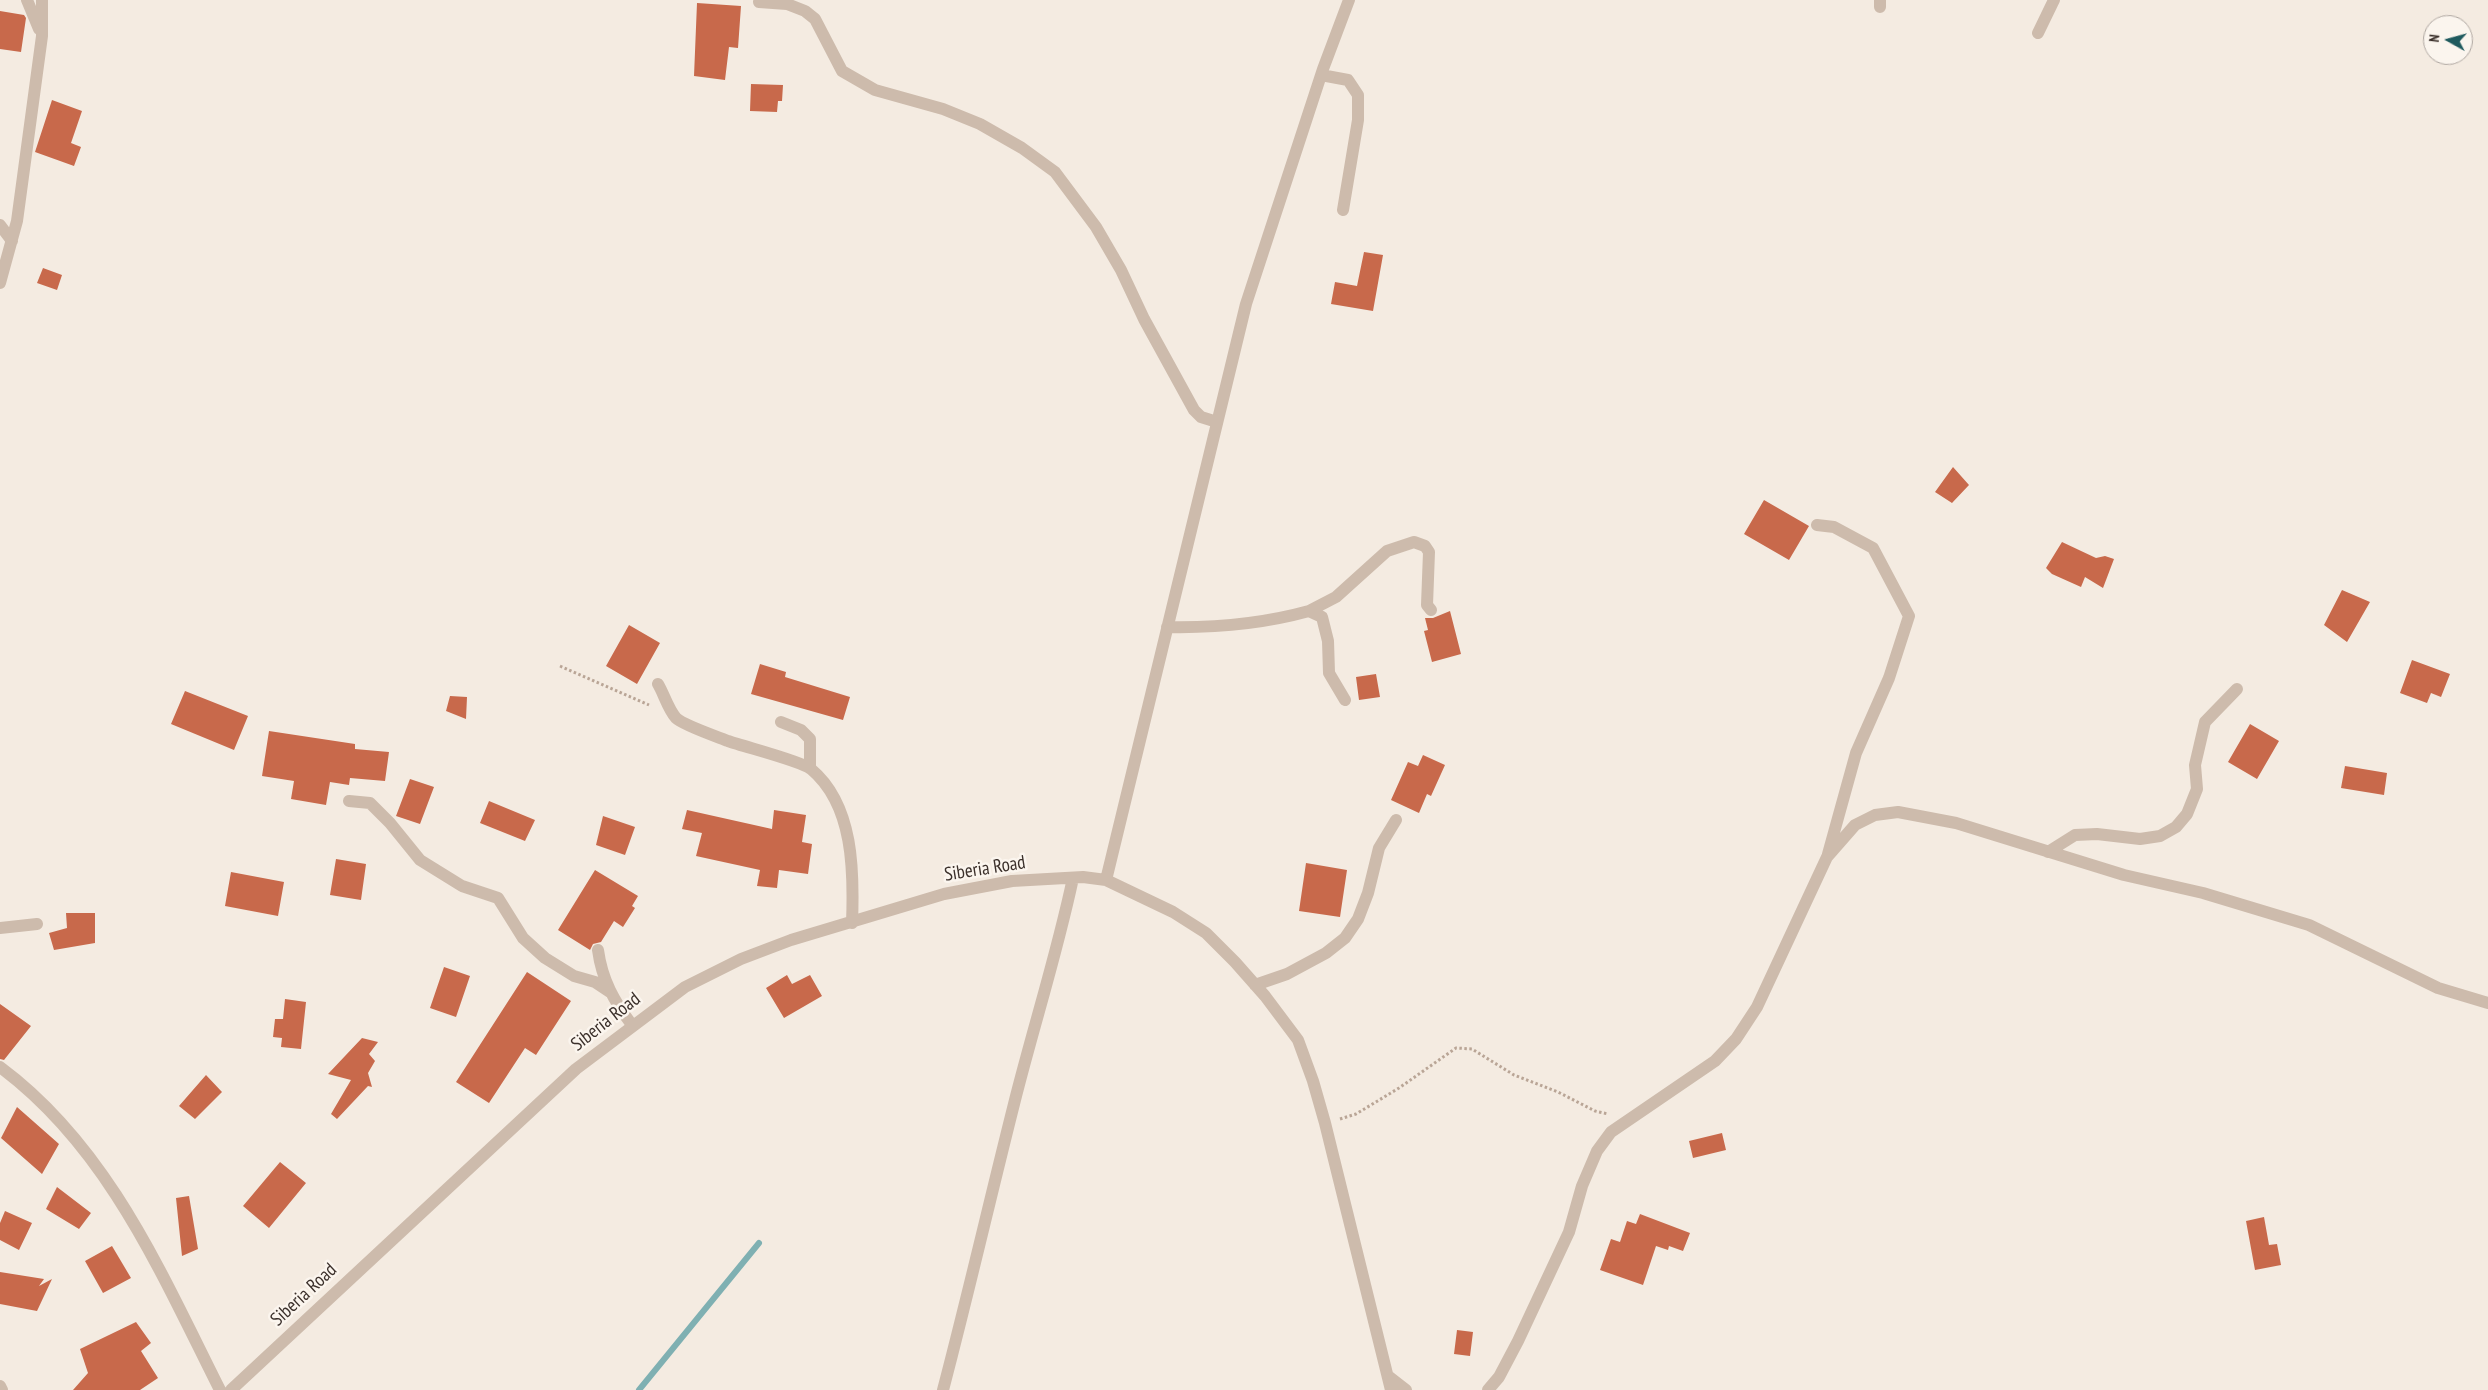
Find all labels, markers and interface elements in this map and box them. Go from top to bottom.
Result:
north arrow [2423,15,2473,65]
text: N [2425,33,2443,43]
street label: Siberia Road [943,851,1027,887]
street label: Siberia Road [567,988,645,1056]
street label: Siberia Road [266,1259,342,1331]

